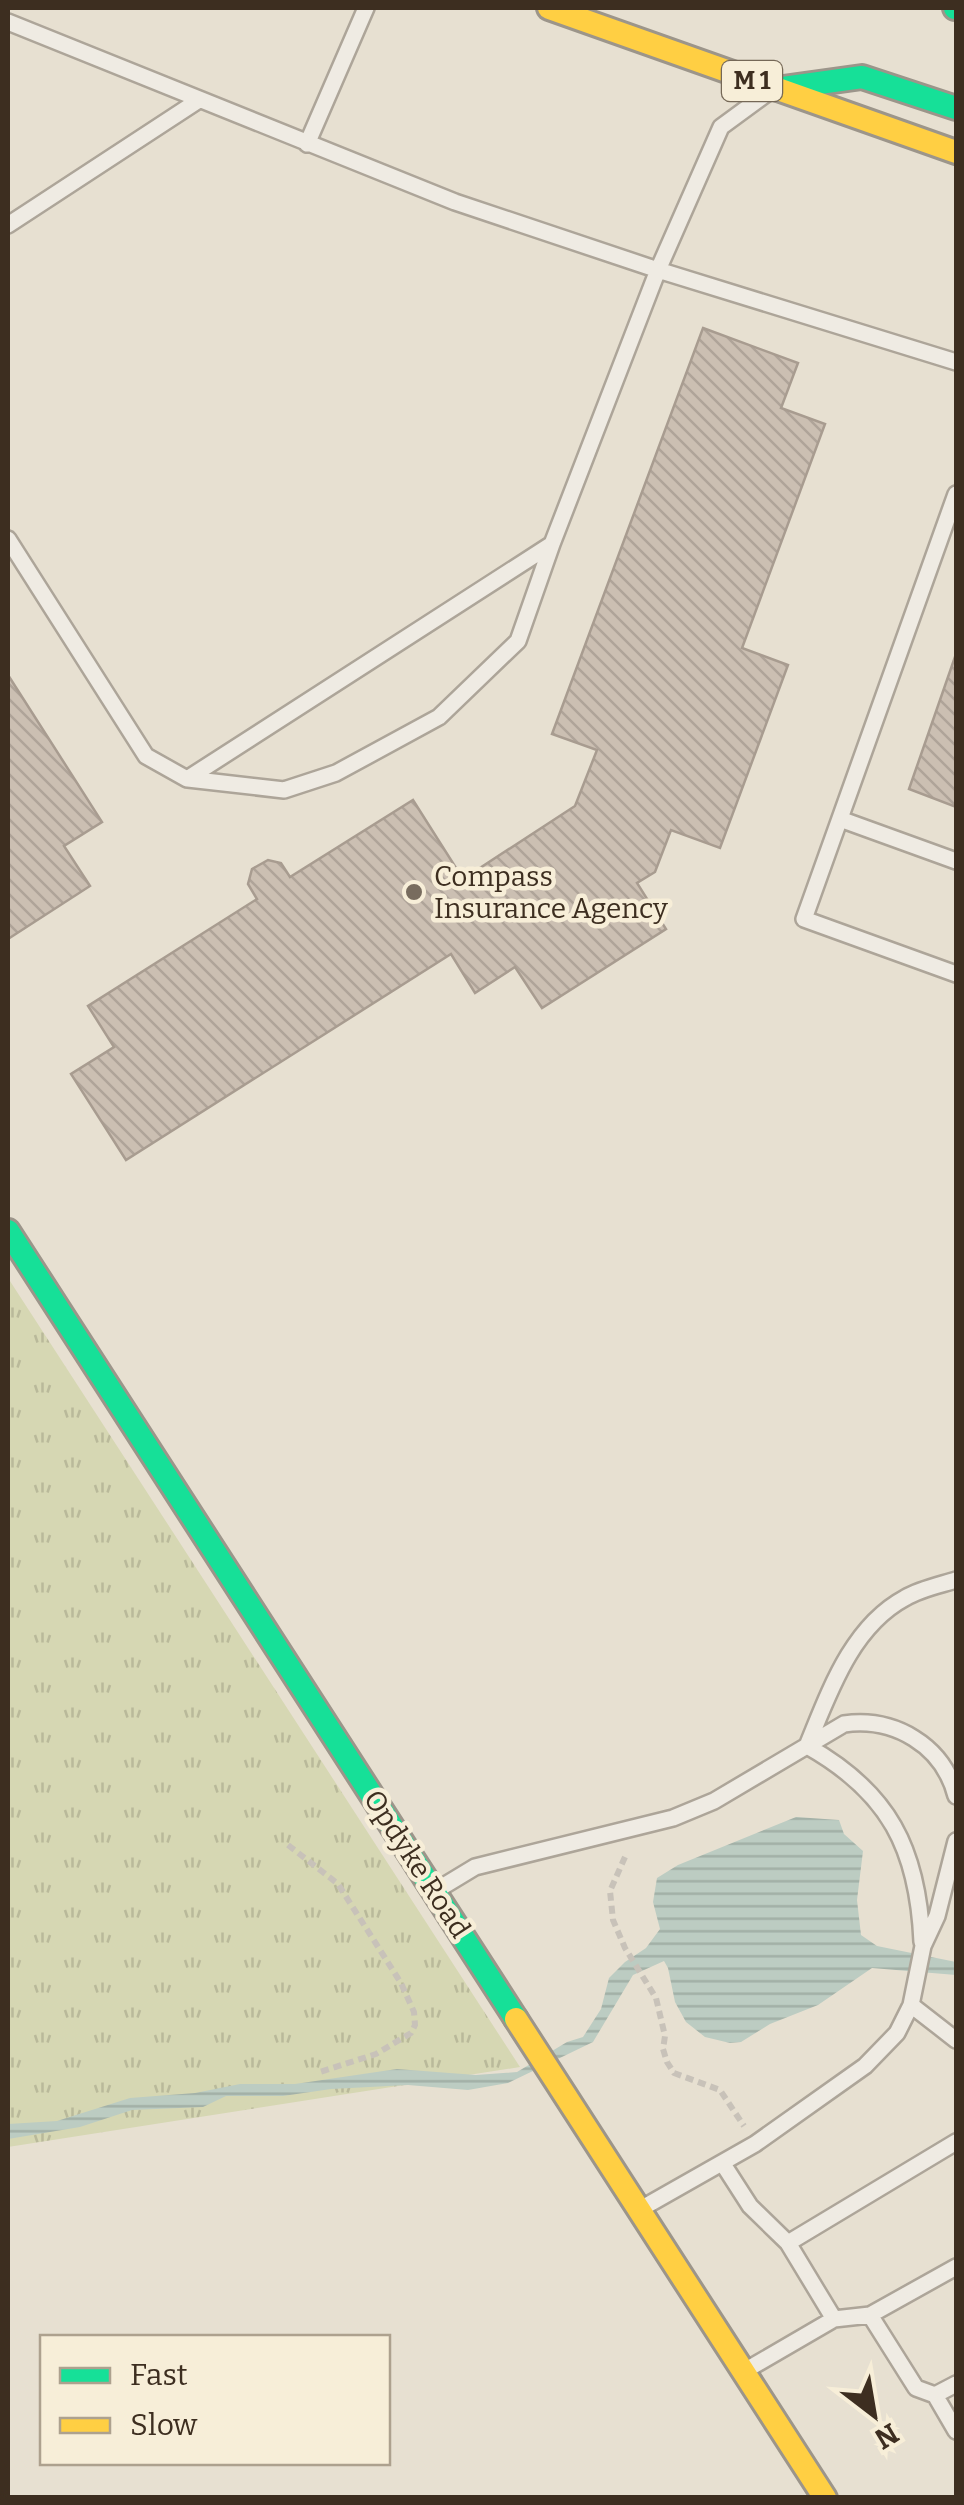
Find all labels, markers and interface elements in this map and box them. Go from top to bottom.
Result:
road number: M 1 [722,61,782,101]
place label: Compass Insurance Agency [434,860,668,925]
marker: Compass Insurance Agency [403,881,425,903]
street label: Opdyke Road [357,1784,477,1944]
legend [40,2335,390,2465]
text: Fast [130,2357,188,2393]
north arrow [824,2365,924,2465]
text: Slow [130,2407,198,2443]
text: N [869,2416,904,2456]

